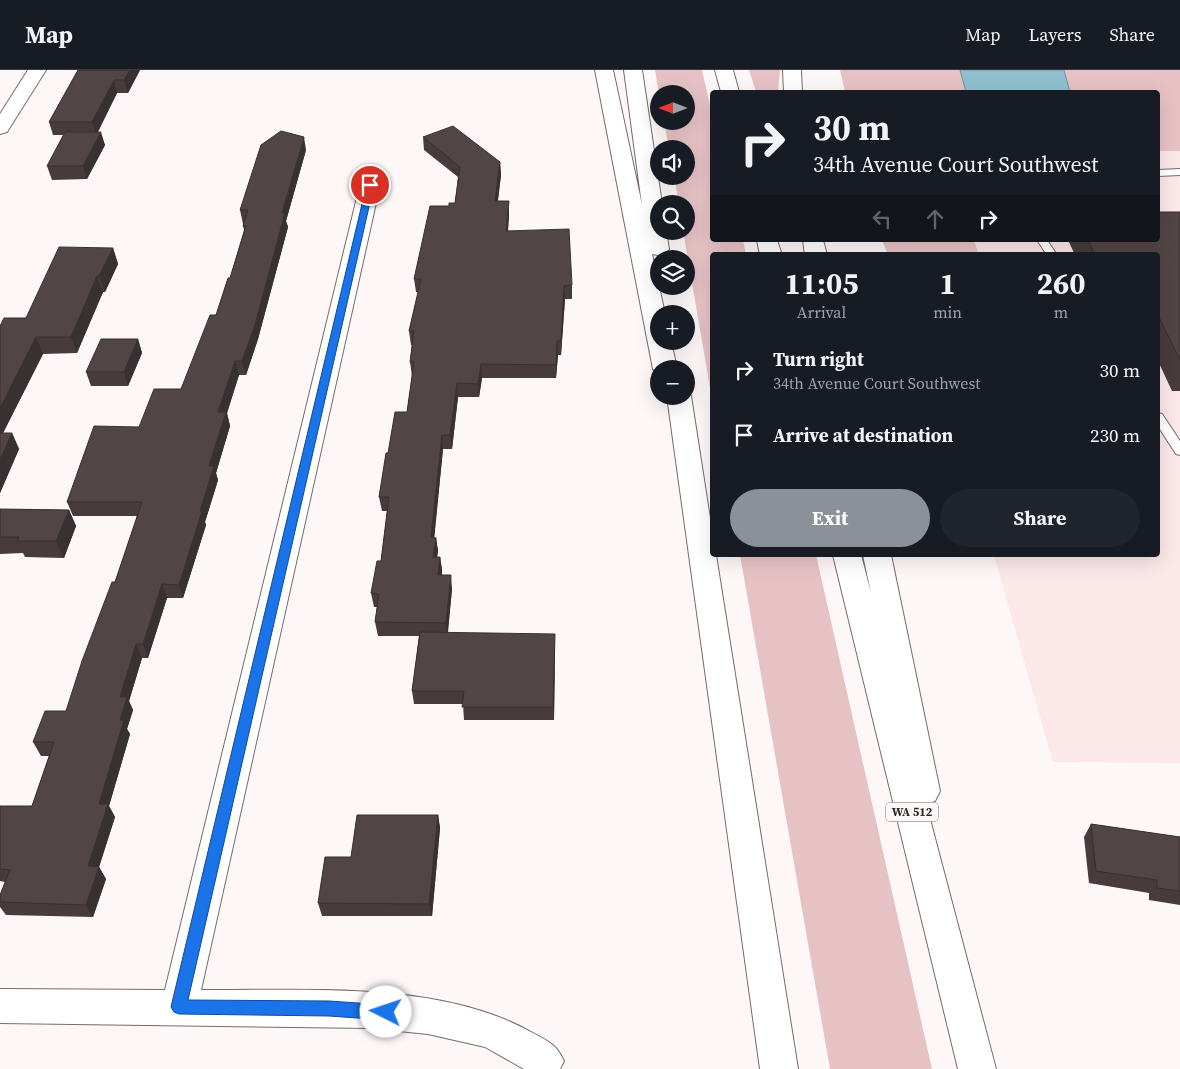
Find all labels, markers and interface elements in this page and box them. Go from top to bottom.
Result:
text: Map [25,18,73,51]
text: Map [965,22,1000,47]
text: Layers [1028,22,1081,47]
text: Share [1109,22,1155,47]
north arrow [650,85,695,130]
map controls [650,85,695,405]
text: 30 m [813,104,890,152]
icon: right [730,110,795,175]
button: sound [650,140,695,185]
text: 34th Avenue Court Southwest [813,149,1098,179]
pin [349,164,391,206]
icon: arrive [356,171,384,199]
button: search [650,195,695,240]
icon: left [868,205,896,233]
icon: ahead [921,205,949,233]
icon: right [974,205,1002,233]
button: layers [650,250,695,295]
text: 11:05 [785,263,859,304]
text: 1 [939,263,956,304]
text: 260 [1037,263,1085,304]
text: Arrival [797,301,846,323]
text: min [933,301,962,323]
text: m [1054,301,1068,323]
button: + [650,305,695,350]
text: Turn right [773,346,864,372]
icon: right [730,356,758,384]
text: 30 m [1099,357,1140,383]
button: − [650,360,695,405]
text: 34th Avenue Court Southwest [773,372,981,394]
icon: arrive [730,421,758,449]
text: Arrive at destination [773,422,953,448]
text: 230 m [1090,422,1140,448]
button: Exit [730,489,930,547]
button: Share [940,489,1140,547]
road number: WA 512 [886,802,938,822]
position arrow [359,985,411,1037]

